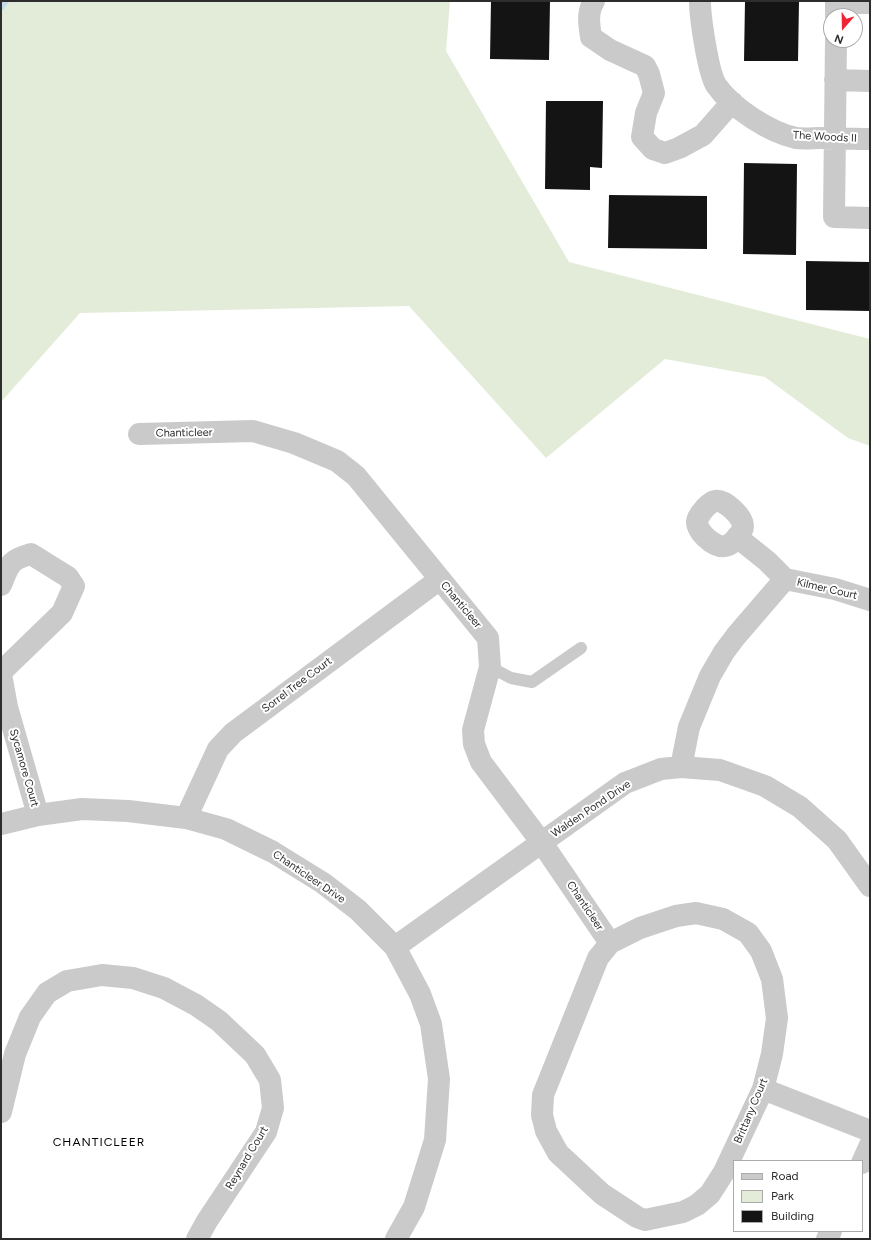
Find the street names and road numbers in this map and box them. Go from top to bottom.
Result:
street label: The Woods II [793,129,857,145]
street label: Chanticleer [156,426,212,440]
street label: Kilmer Court [795,576,859,602]
street label: Chanticleer [438,579,484,631]
street label: Sorrel Tree Court [259,654,335,716]
street label: Sycamore Court [7,727,41,809]
street label: Walden Pond Drive [549,778,633,840]
street label: Chanticleer Drive [270,848,348,906]
street label: Chanticleer [564,879,606,933]
street label: Brittany Court [731,1076,771,1146]
street label: Reynard Court [223,1124,271,1192]

